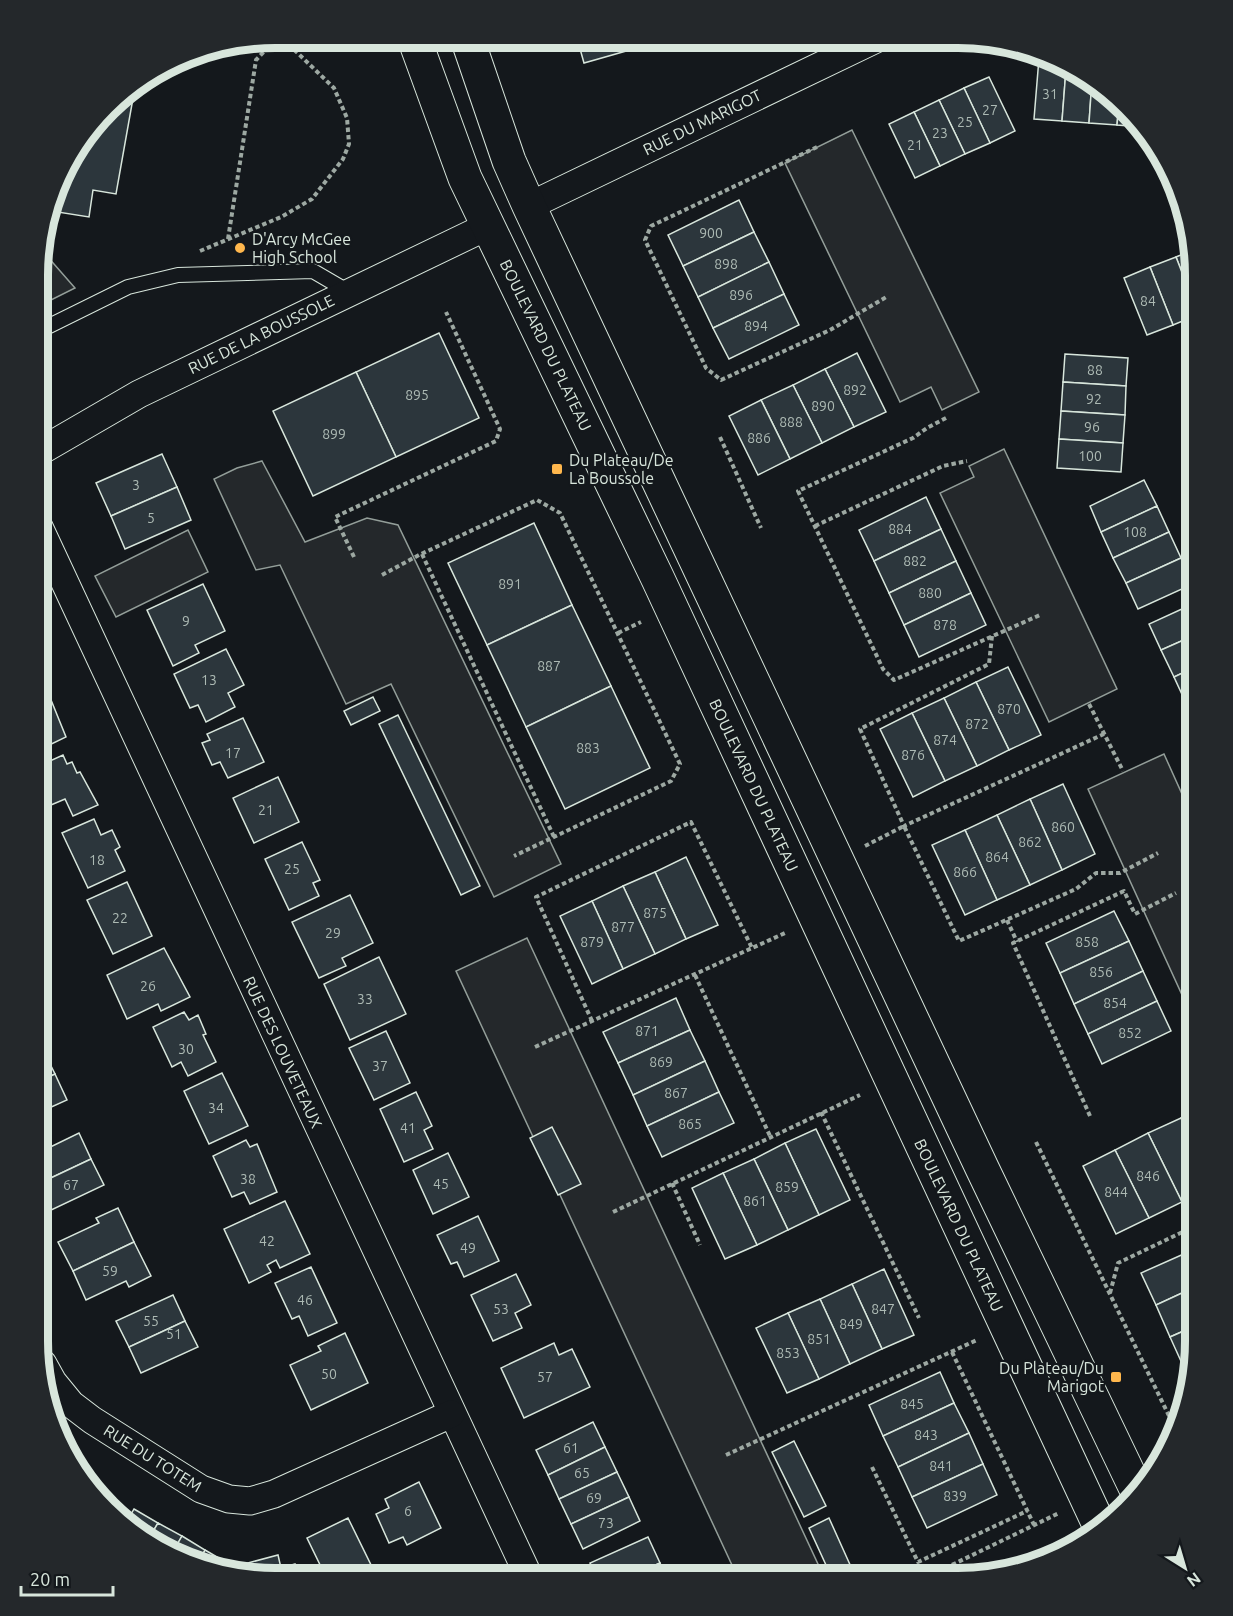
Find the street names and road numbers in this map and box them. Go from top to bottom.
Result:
street label: RUE DU MARIGOT [640,85,764,158]
street label: BOULEVARD DU PLATEAU [497,256,595,434]
street label: RUE DE LA BOUSSOLE [185,291,337,377]
street label: BOULEVARD DU PLATEAU [706,696,802,874]
street label: RUE DES LOUVETEAUX [240,973,326,1131]
street label: BOULEVARD DU PLATEAU [911,1136,1007,1314]
street label: RUE DU TOTEM [101,1421,205,1495]

